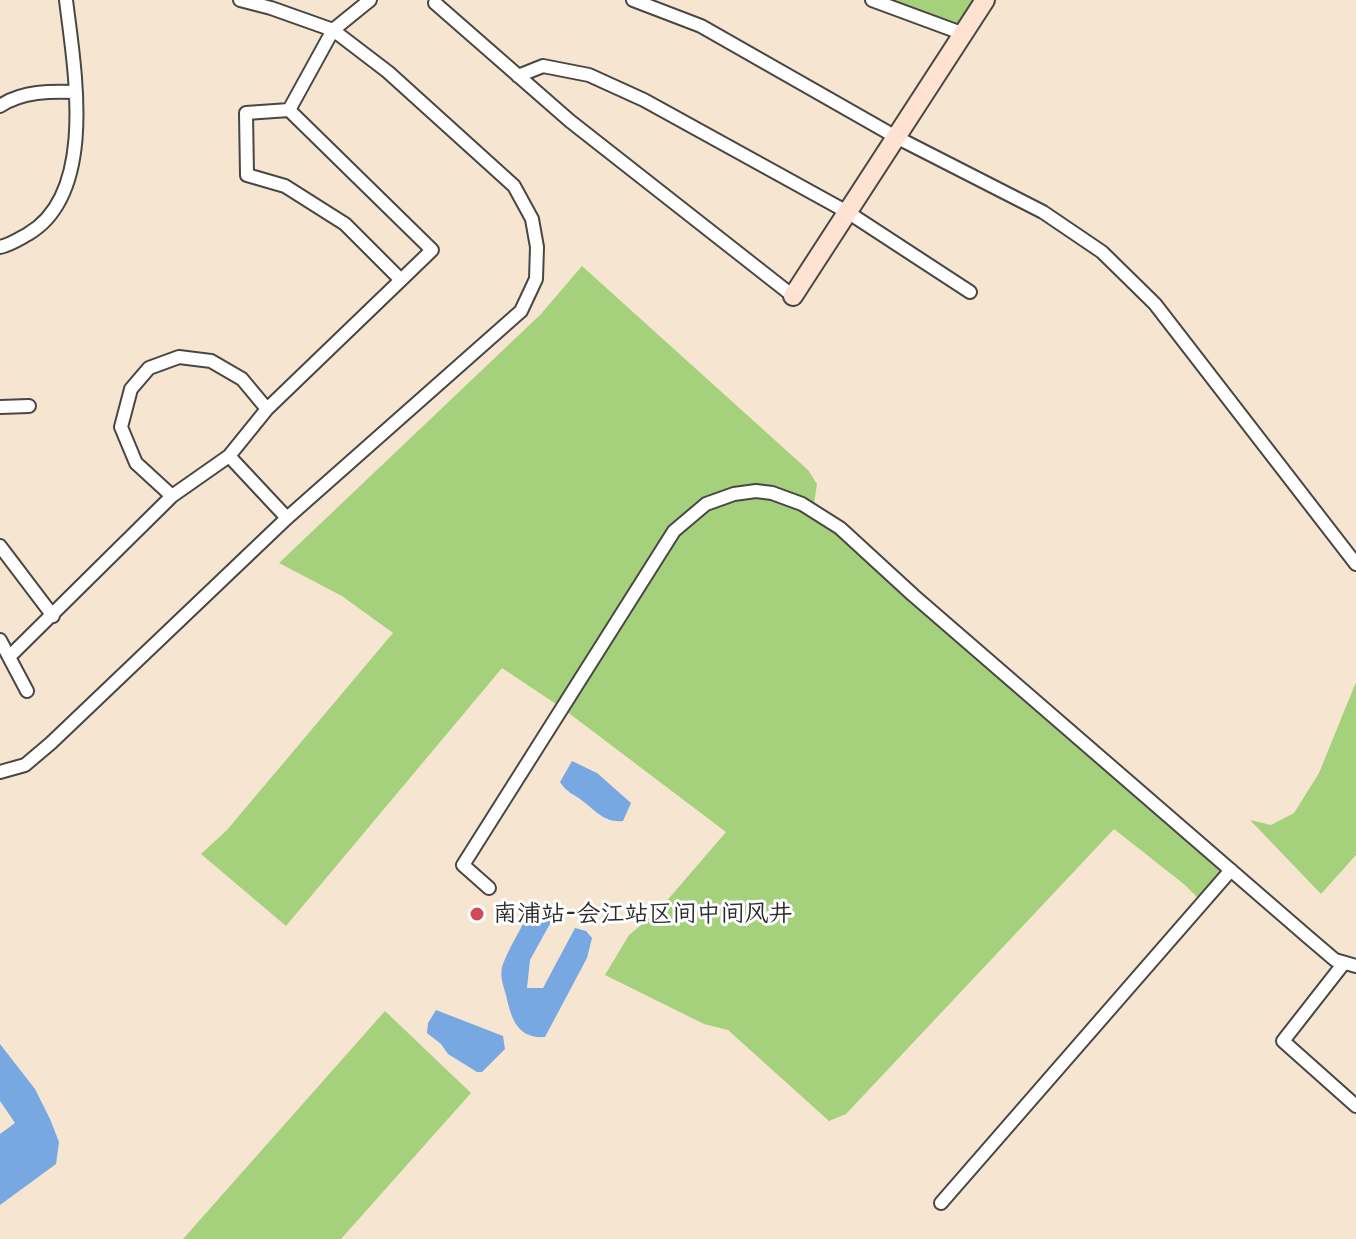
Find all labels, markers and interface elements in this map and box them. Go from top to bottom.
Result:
place label: 南浦站-会江站区间中间风井 [493,900,793,928]
marker: 南浦站-会江站区间中间风井 [468,905,486,923]

